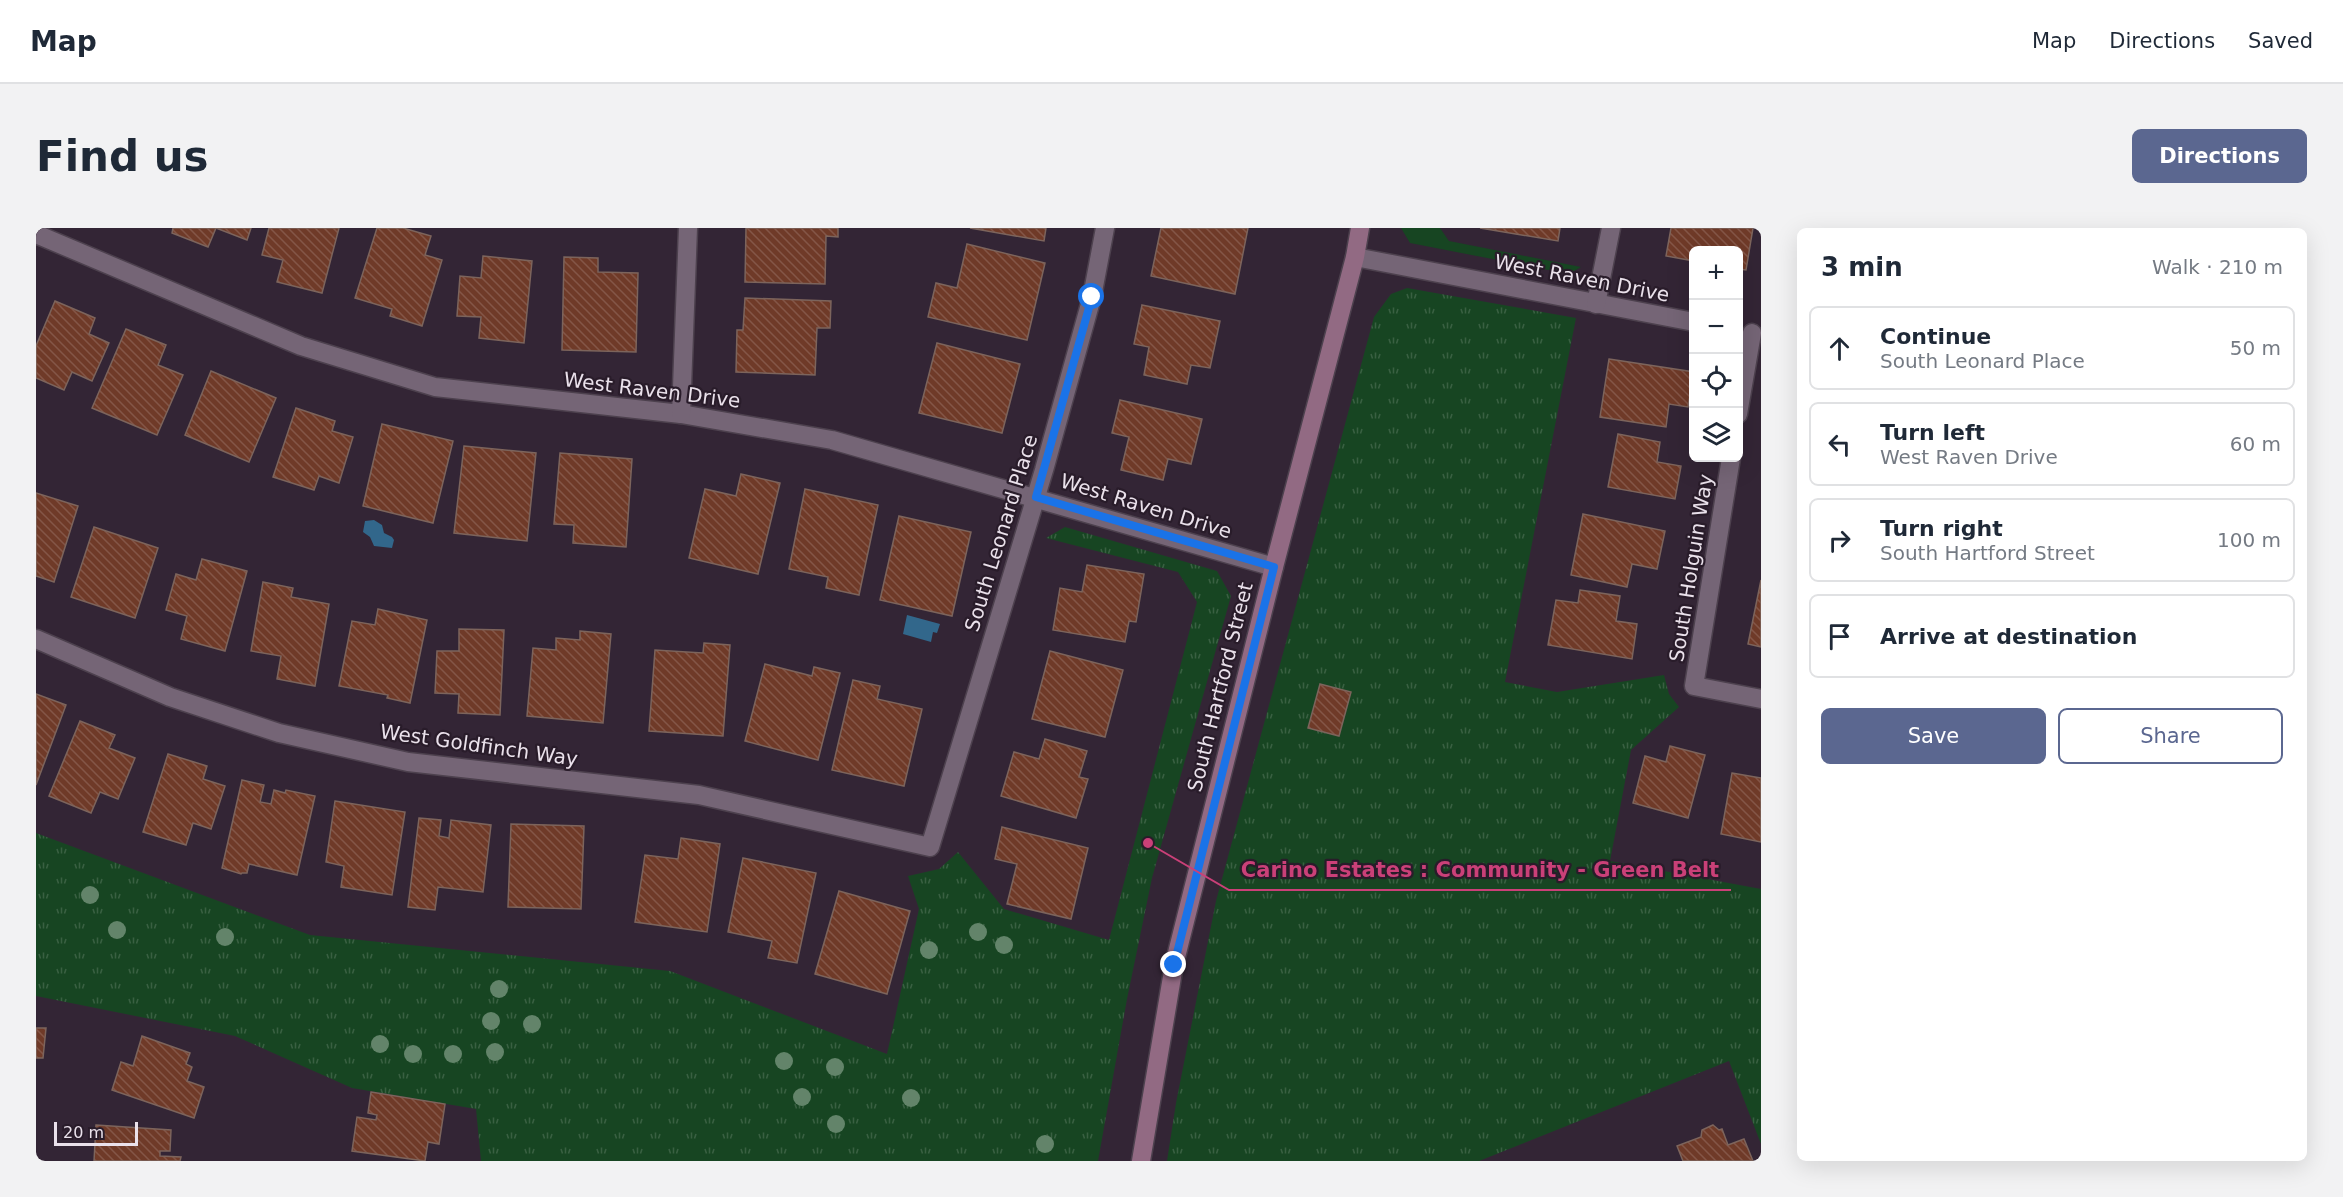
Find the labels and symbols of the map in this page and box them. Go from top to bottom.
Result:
street label: West Raven Drive [1492,249,1672,307]
route start [1078,283,1104,309]
street label: West Raven Drive [562,367,742,413]
street label: South Leonard Place [960,432,1042,634]
street label: West Raven Drive [1058,469,1234,543]
street label: South Holguin Way [1664,472,1718,664]
street label: South Hartford Street [1182,580,1258,794]
street label: West Goldfinch Way [379,719,580,771]
callout: Carino Estates : Community - Green Belt [1229,851,1731,890]
text: Carino Estates : Community - Green Belt [1241,858,1719,882]
route end [1160,951,1186,977]
scale bar [54,1119,138,1146]

